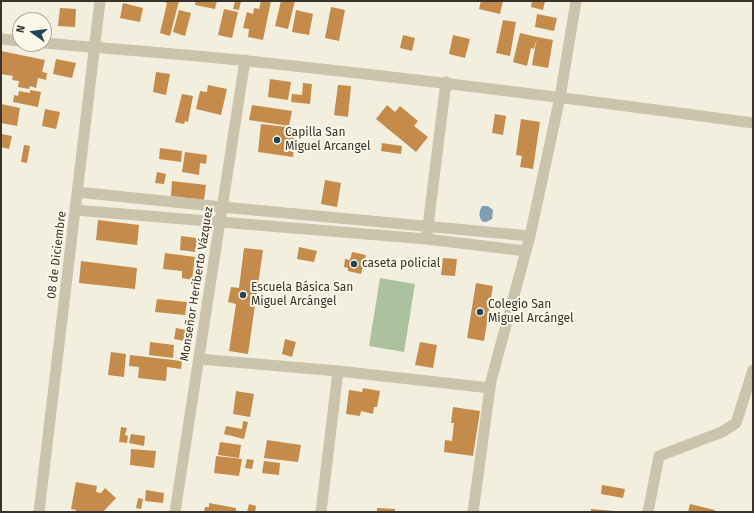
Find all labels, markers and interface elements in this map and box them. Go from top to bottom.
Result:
north arrow [12,12,52,52]
text: N [14,24,28,34]
place label: Capilla San Miguel Arcangel [285,126,370,154]
marker: Capilla San Miguel Arcangel [272,135,282,145]
street label: Monseñor Heriberto Vázquez [178,206,216,362]
street label: 08 de Diciembre [44,210,70,300]
place label: caseta policial [362,257,440,271]
marker: caseta policial [349,259,359,269]
place label: Escuela Básica San Miguel Arcángel [251,281,353,309]
marker: Escuela Básica San Miguel Arcángel [238,290,248,300]
place label: Colegio San Miguel Arcángel [488,298,573,326]
marker: Colegio San Miguel Arcángel [475,307,485,317]

